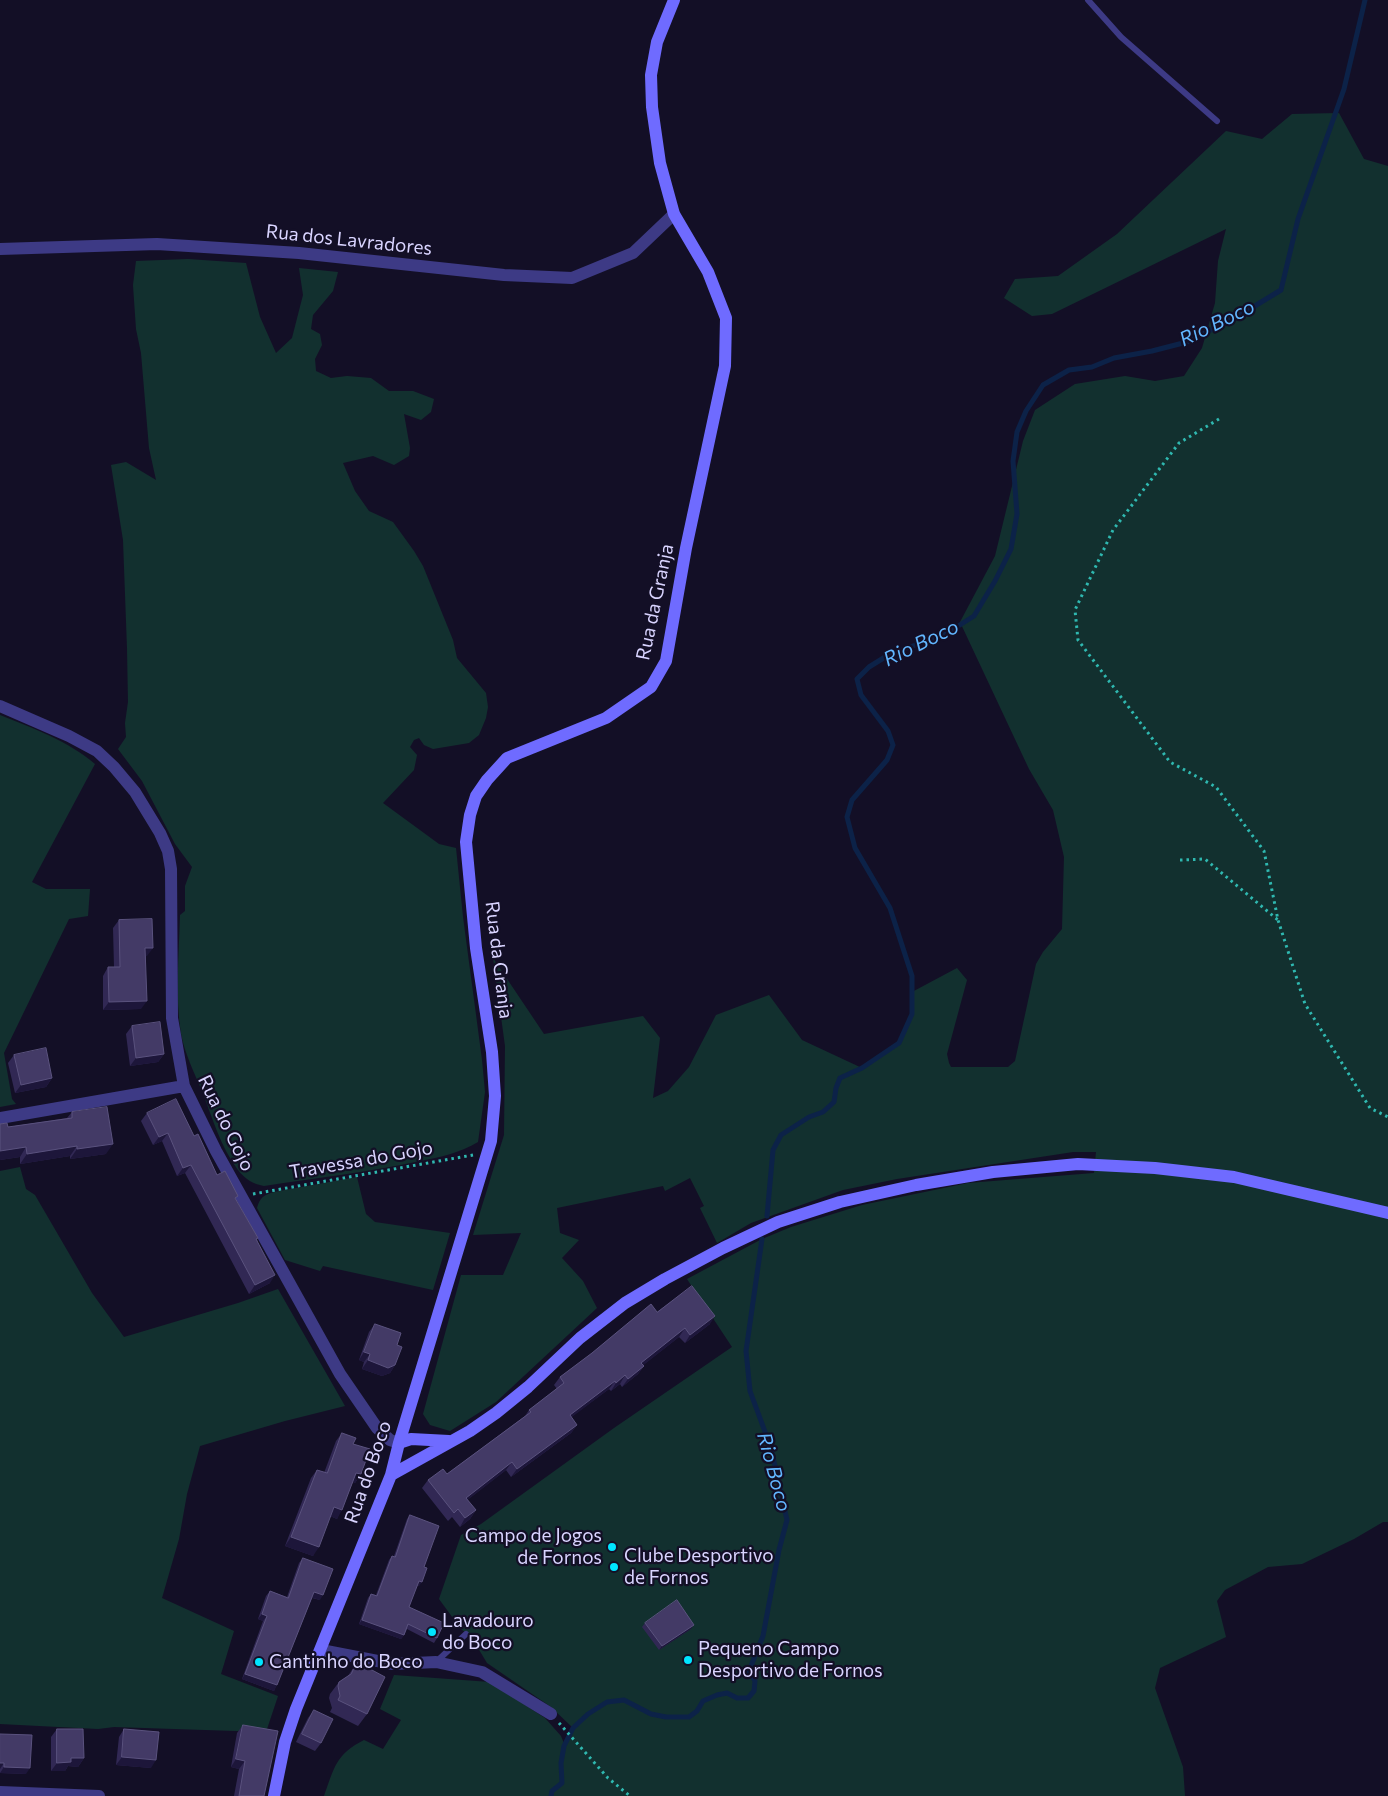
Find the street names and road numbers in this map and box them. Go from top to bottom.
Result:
street label: Rua dos Lavradores [265,220,433,260]
street label: Rua da Granja [632,542,678,662]
street label: Rua da Granja [480,900,518,1020]
street label: Rua do Gojo [193,1071,259,1175]
street label: Travessa do Gojo [287,1136,435,1184]
street label: Rua do Boco [340,1418,396,1526]

